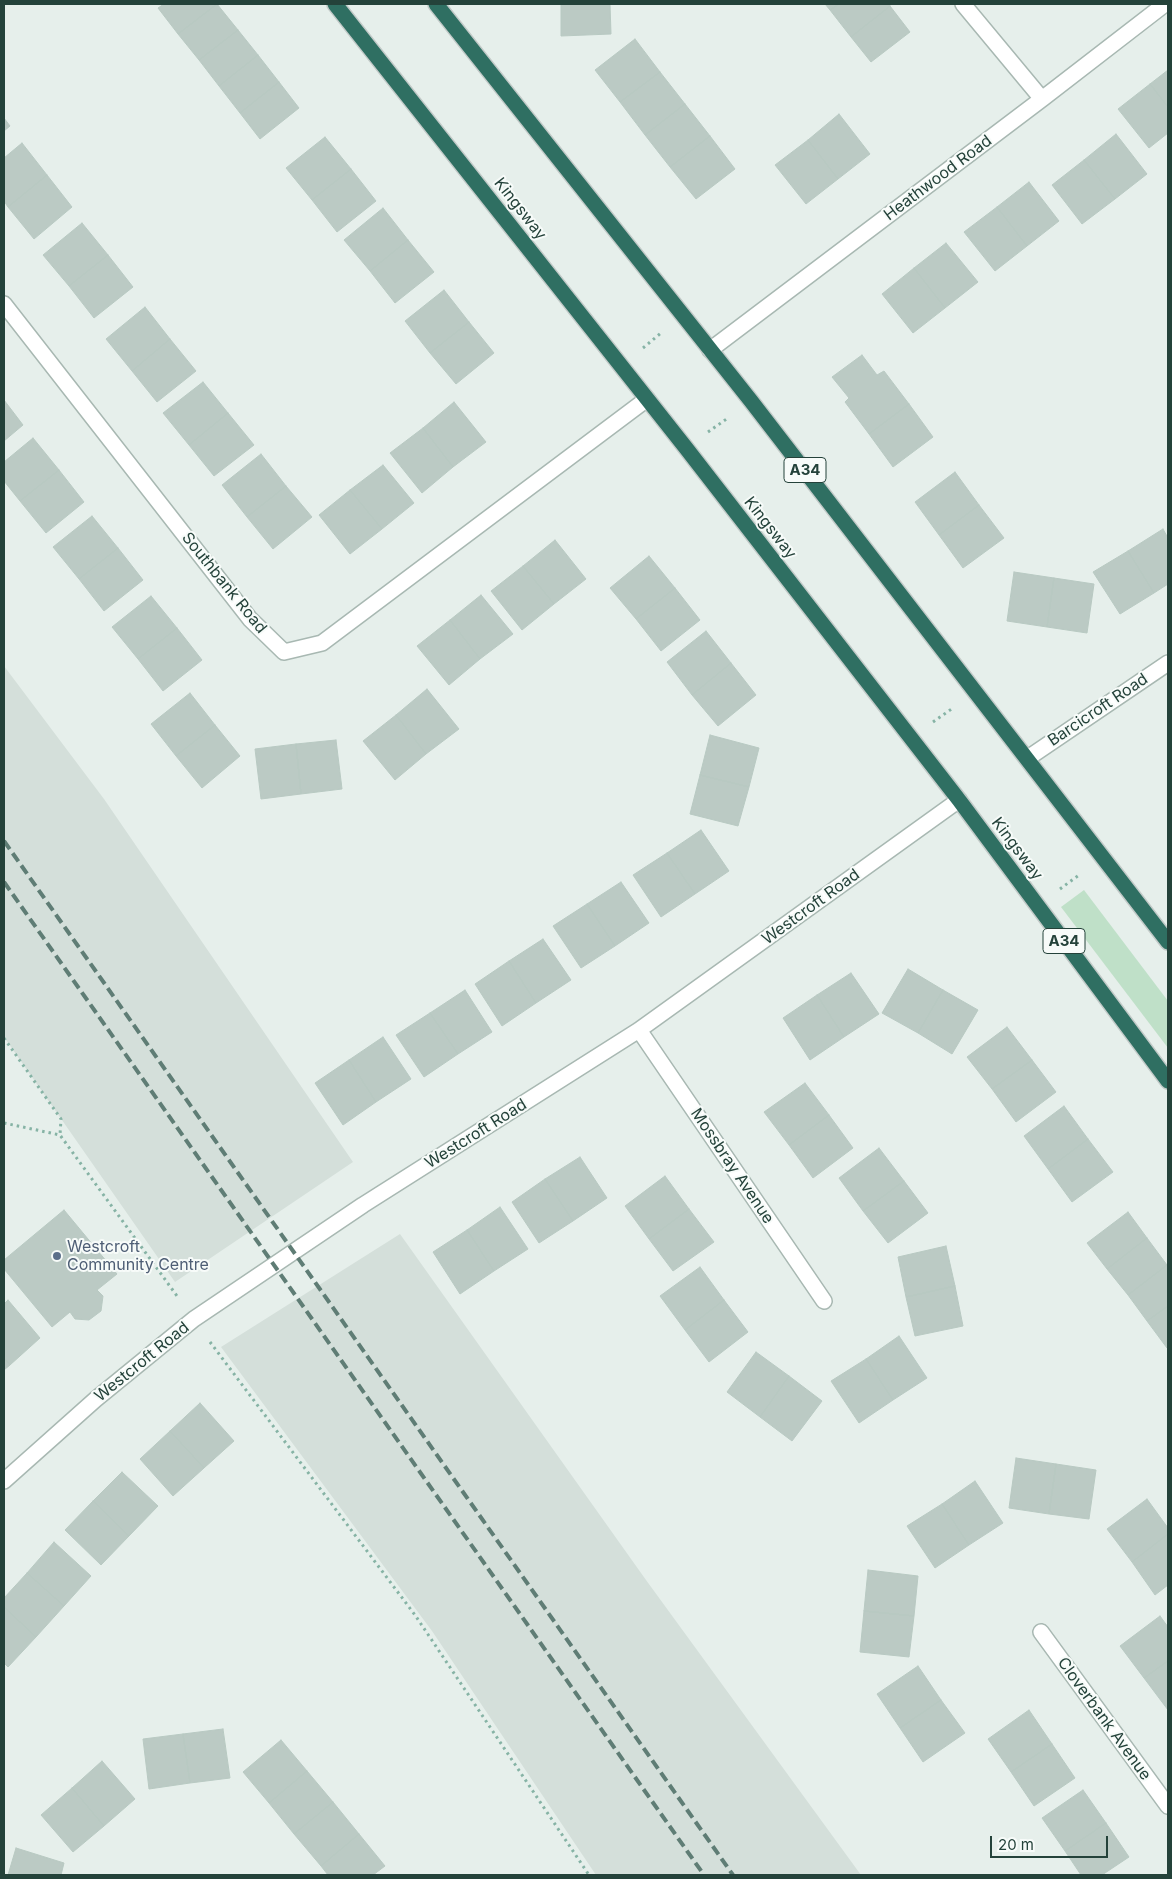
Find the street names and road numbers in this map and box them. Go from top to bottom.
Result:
street label: Heathwood Road [880,131,996,225]
street label: Kingsway [490,174,550,244]
road number: A34 [784,458,826,482]
street label: Kingsway [740,493,800,563]
street label: Southbank Road [177,529,271,637]
street label: Barcicroft Road [1044,669,1152,751]
street label: Kingsway [987,814,1047,884]
street label: Westcroft Road [758,865,864,949]
road number: A34 [1043,928,1085,954]
street label: Westcroft Road [422,1095,530,1173]
street label: Mossbray Avenue [686,1105,778,1227]
street label: Westcroft Road [91,1318,193,1406]
street label: Cloverbank Avenue [1053,1654,1155,1784]

